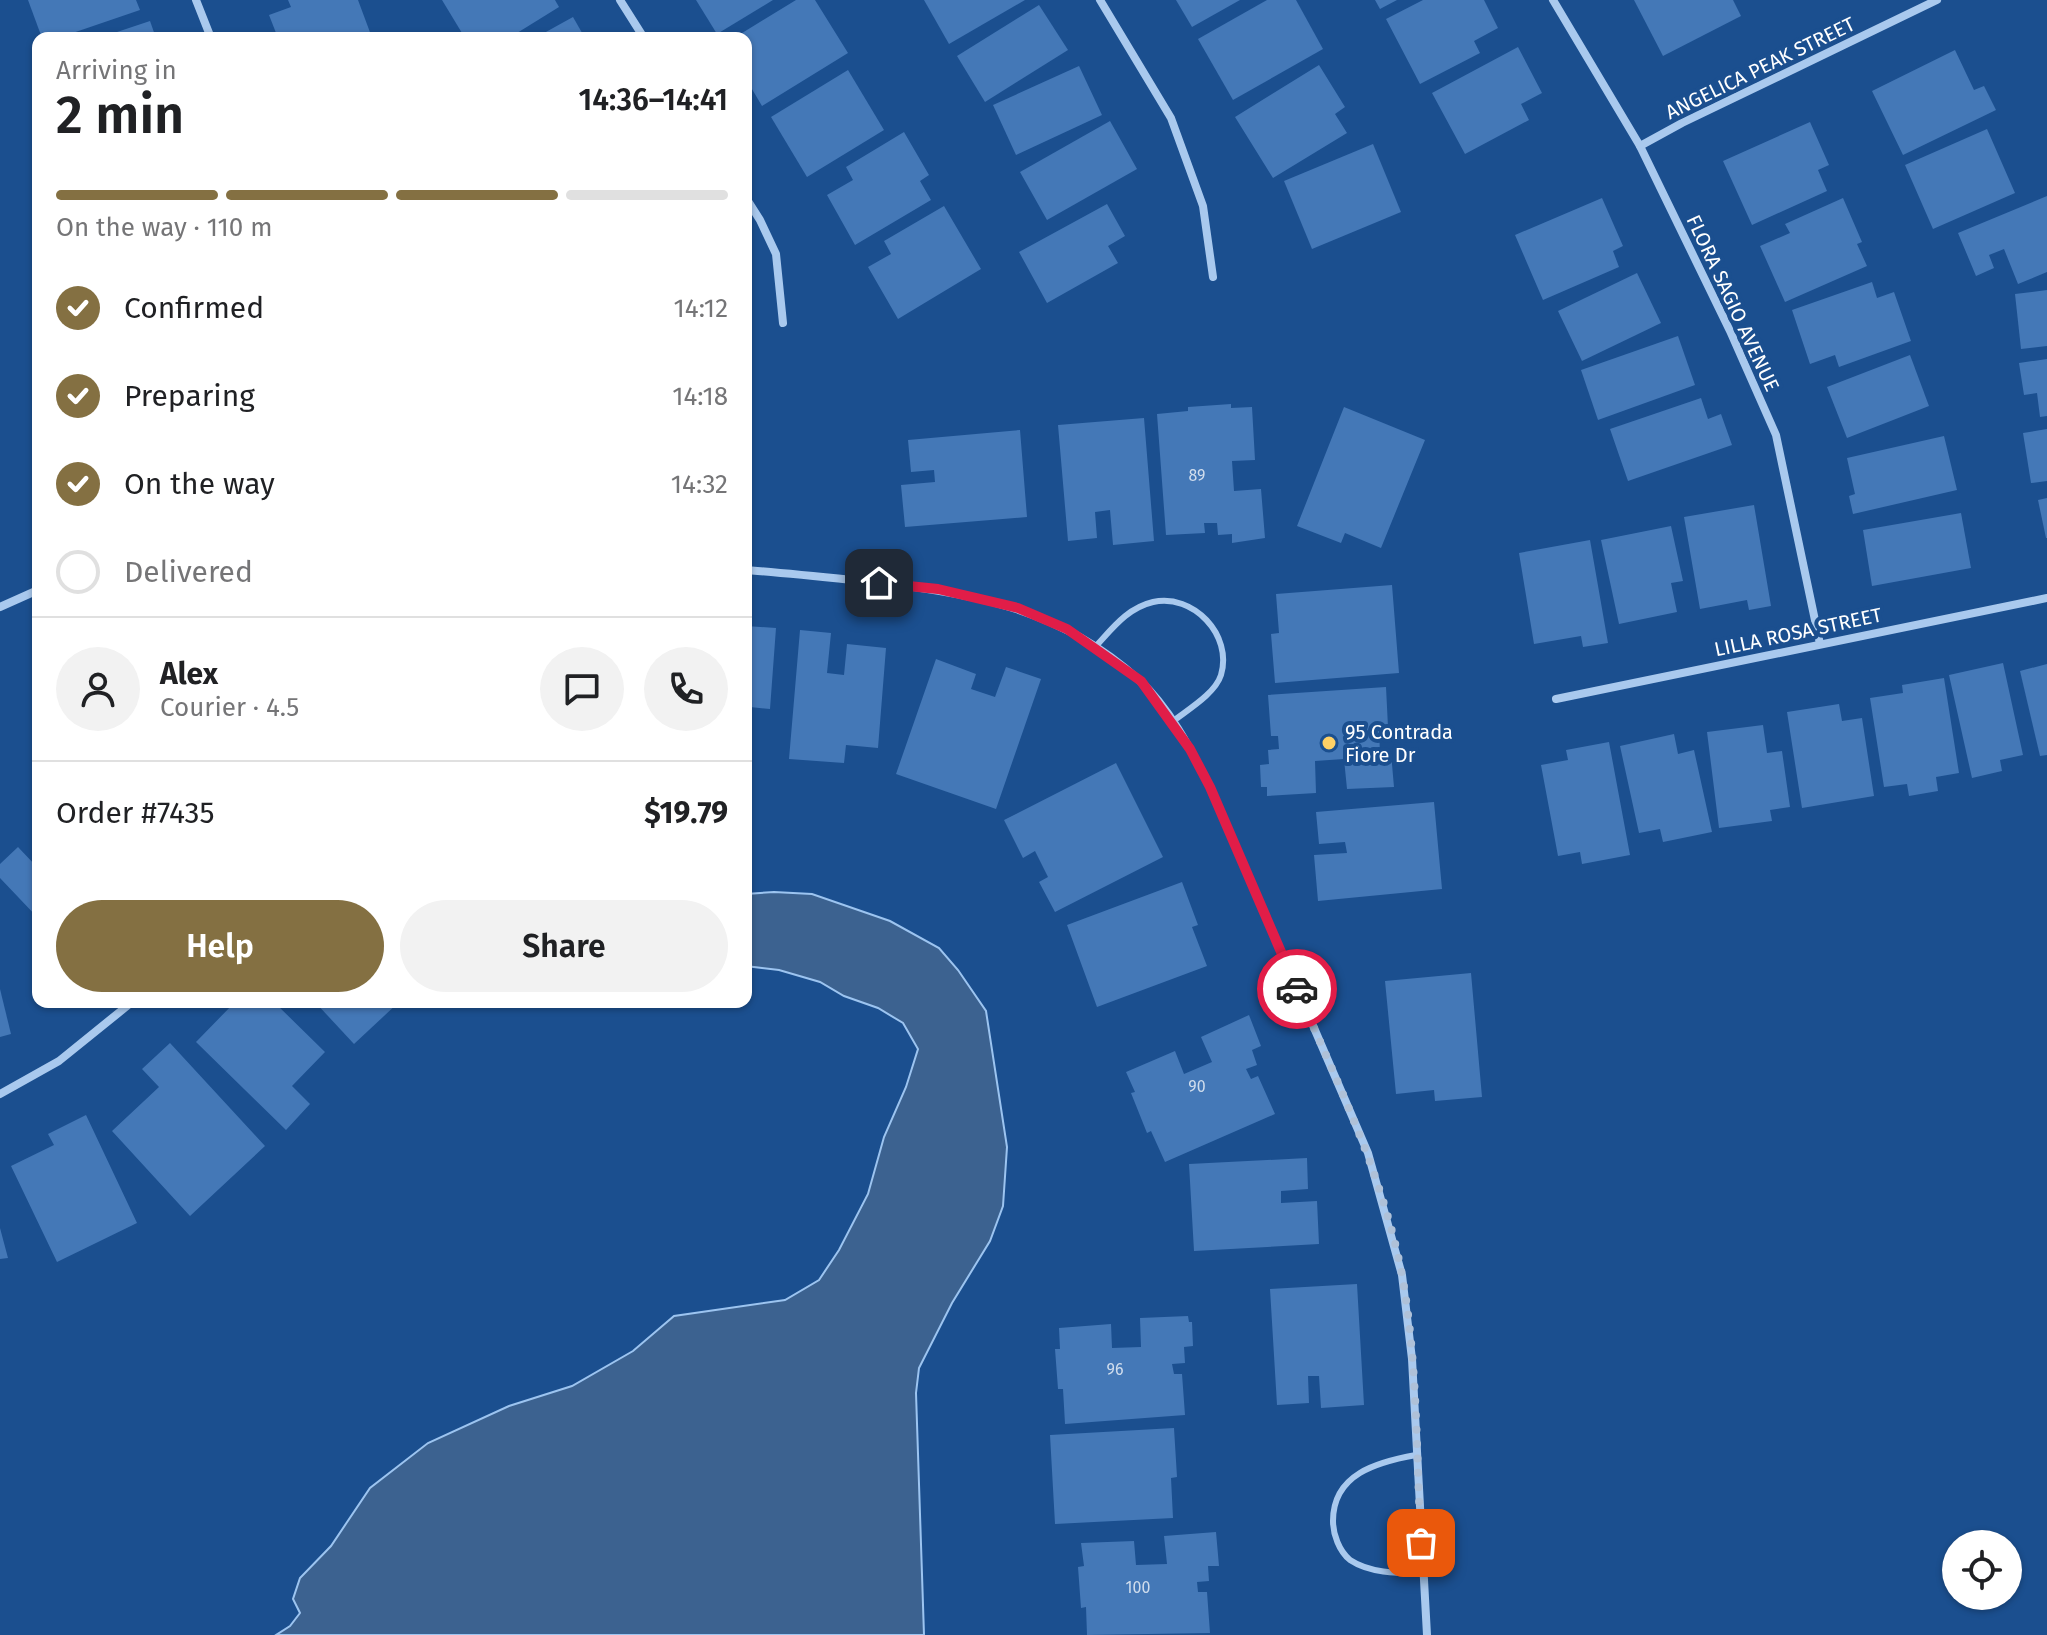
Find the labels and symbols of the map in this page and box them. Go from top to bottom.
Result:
street label: ANGELICA PEAK STREET [1661,11,1859,124]
street label: FLORA SAGIO AVENUE [1682,211,1784,395]
house number: 89 [1189,466,1205,485]
pin [845,549,913,617]
street label: LILLA ROSA STREET [1712,602,1885,661]
place label: 95 Contrada Fiore Dr [1345,720,1453,767]
marker: 95 Contrada Fiore Dr [1320,734,1338,752]
courier [1257,949,1337,1029]
house number: 90 [1188,1077,1206,1096]
house number: 96 [1107,1360,1123,1379]
pin [1387,1509,1455,1577]
house number: 100 [1126,1578,1150,1597]

